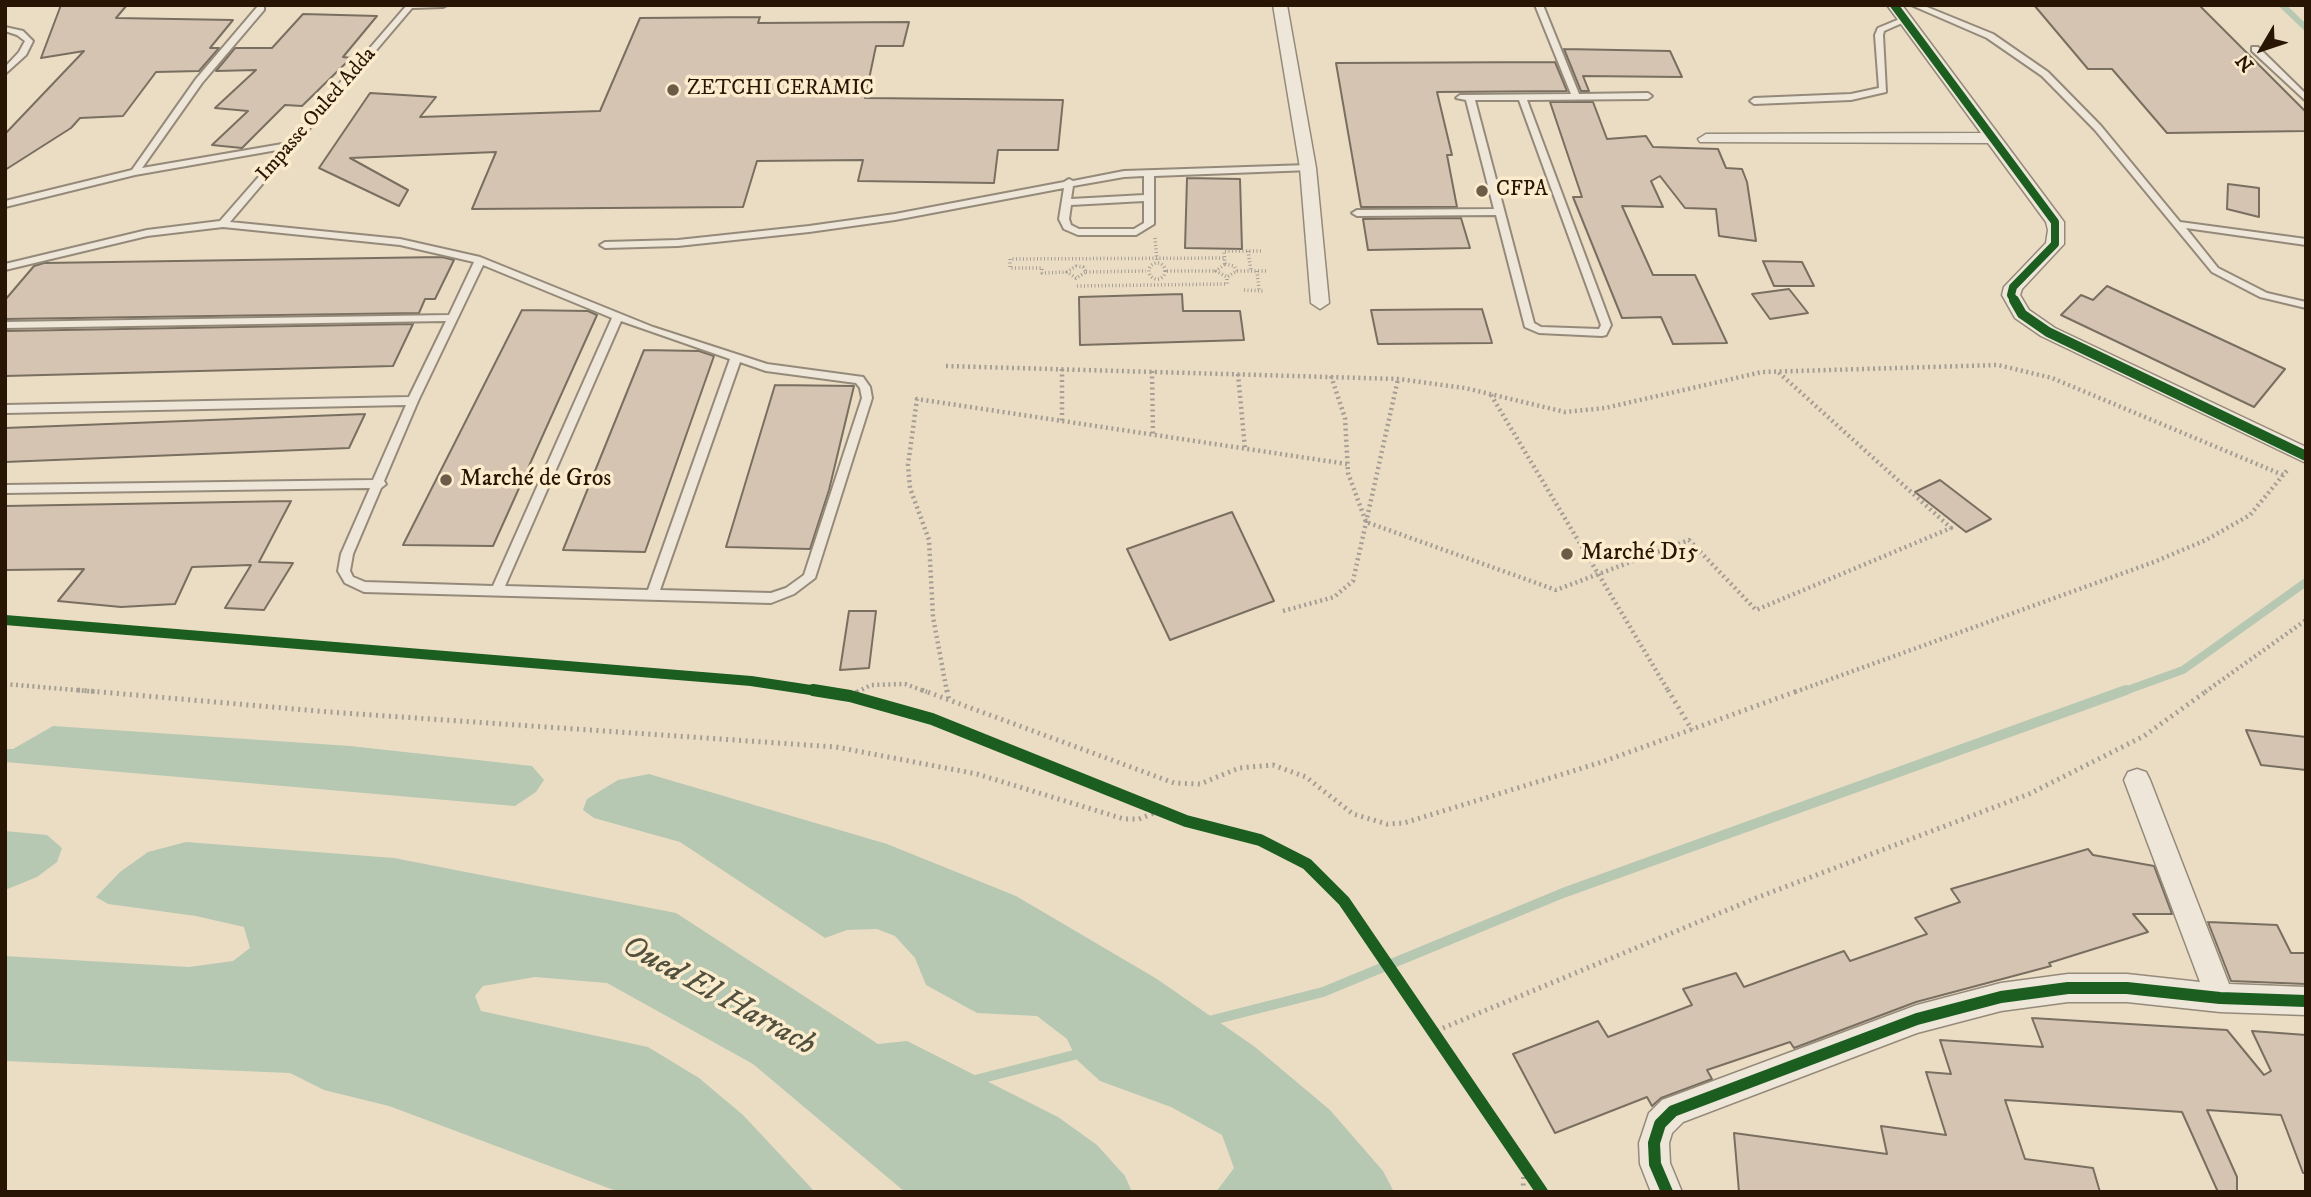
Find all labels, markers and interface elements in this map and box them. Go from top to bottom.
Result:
north arrow [2227,14,2297,84]
street label: Impasse Ouled Adda [252,43,382,187]
text: N [2231,49,2259,76]
place label: ZETCHI CERAMIC [687,77,874,103]
marker: ZETCHI CERAMIC [665,82,681,98]
place label: CFPA [1496,178,1548,204]
marker: CFPA [1474,183,1490,199]
place label: Marché de Gros [460,466,611,494]
marker: Marché de Gros [438,472,454,488]
place label: Marché D15 [1581,540,1698,568]
marker: Marché D15 [1559,546,1575,562]
water label: Oued El Harrach [615,928,821,1066]

